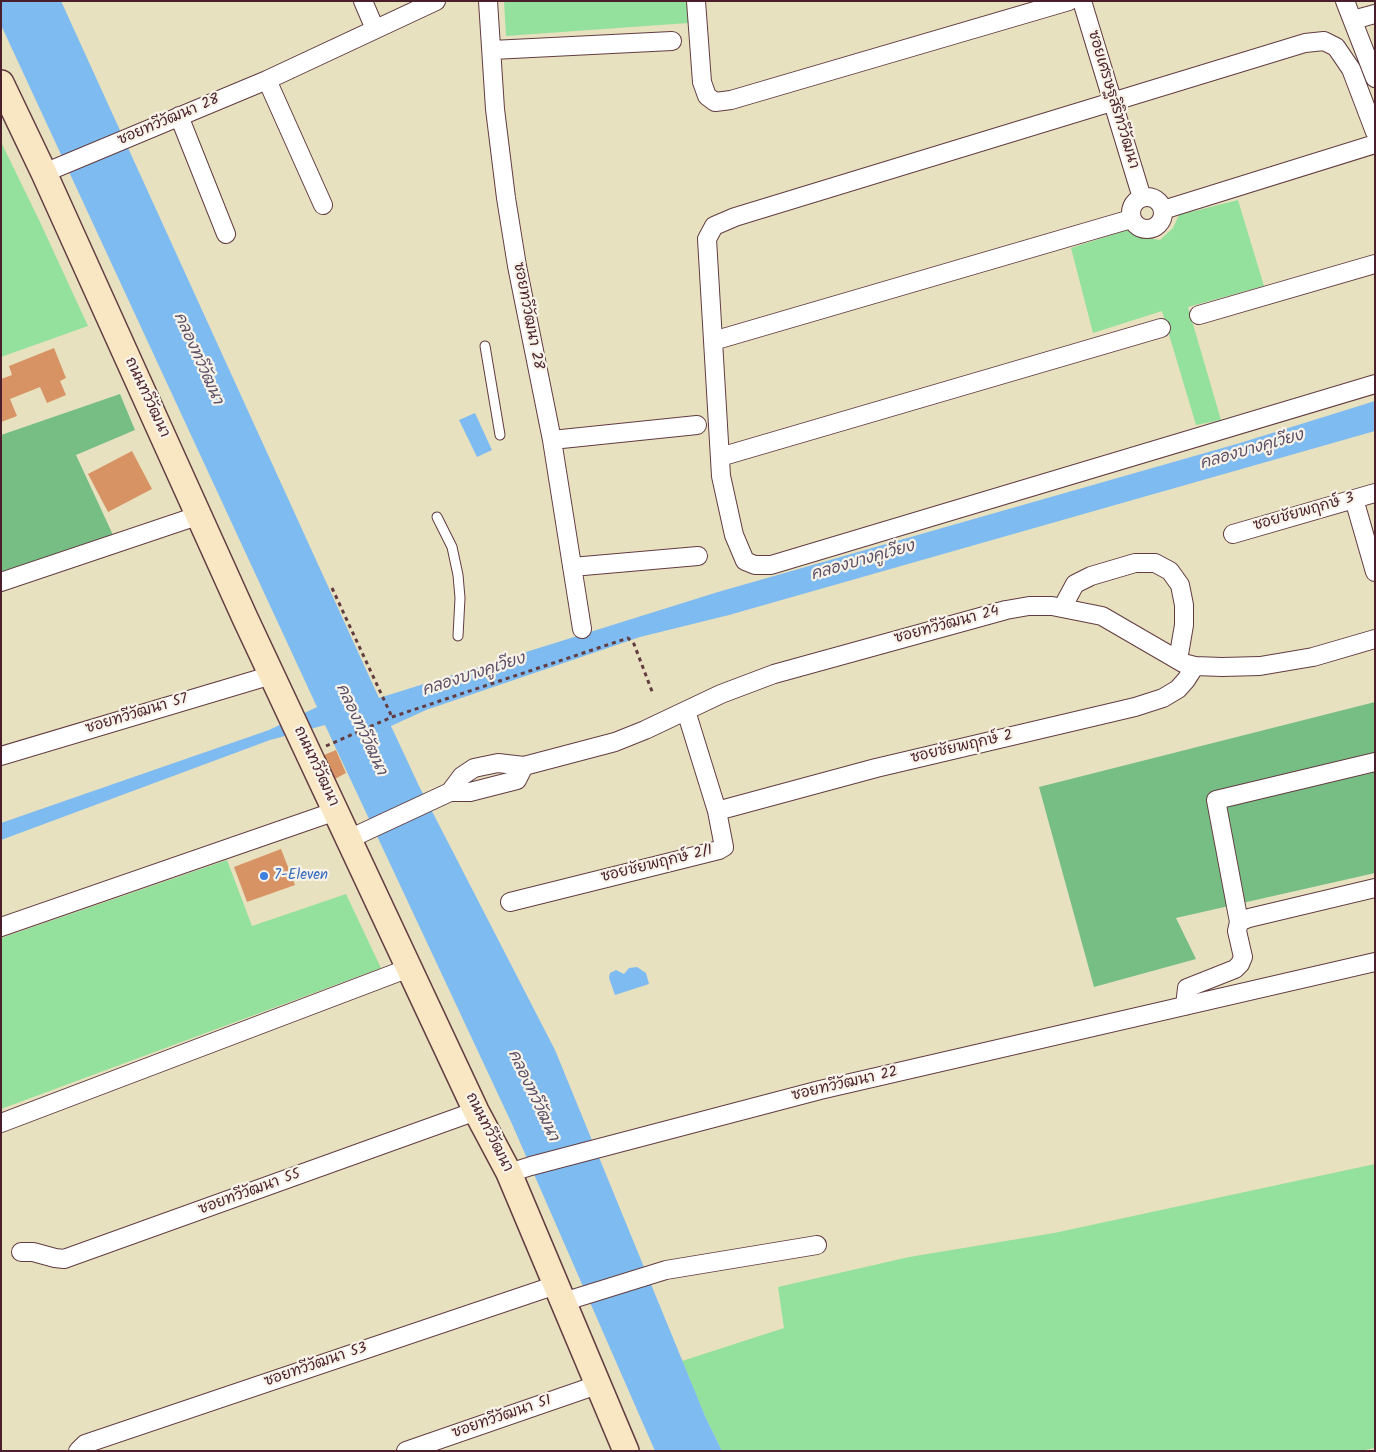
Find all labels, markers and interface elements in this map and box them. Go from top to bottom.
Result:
street label: ซอยเศรษฐสิริทวีวัฒนา [1082,29,1142,171]
street label: ซอยทวีวัฒนา 28 [115,91,223,151]
street label: ซอยทวีวัฒนา 28 [508,261,546,371]
water label: คลองทวีวัฒนา [168,310,226,408]
street label: ถนนทวีวัฒนา [120,355,172,441]
water label: คลองบางคูเวียง [1198,427,1306,475]
street label: ซอยชัยพฤกษ์ 3 [1252,490,1356,536]
water label: คลองบางคูเวียง [809,538,917,586]
street label: ซอยทวีวัฒนา 24 [893,603,1001,649]
water label: คลองบางคูเวียง [420,650,528,702]
water label: คลองทวีวัฒนา [330,681,390,779]
street label: ซอยทวีวัฒนา 57 [84,691,190,739]
street label: ถนนทวีวัฒนา [289,724,341,810]
street label: ซอยชัยพฤกษ์ 2 [909,728,1015,768]
street label: ซอยชัยพฤกษ์ 2/1 [599,842,715,888]
place label: 7-Eleven [274,867,328,885]
marker: 7-Eleven [258,870,270,882]
water label: คลองทวีวัฒนา [502,1047,562,1145]
street label: ซอยทวีวัฒนา 22 [790,1064,900,1106]
street label: ถนนทวีวัฒนา [460,1090,516,1176]
street label: ซอยทวีวัฒนา 55 [197,1166,303,1220]
street label: ซอยทวีวัฒนา 53 [262,1340,370,1392]
street label: ซอยทวีวัฒนา 51 [450,1393,554,1443]

